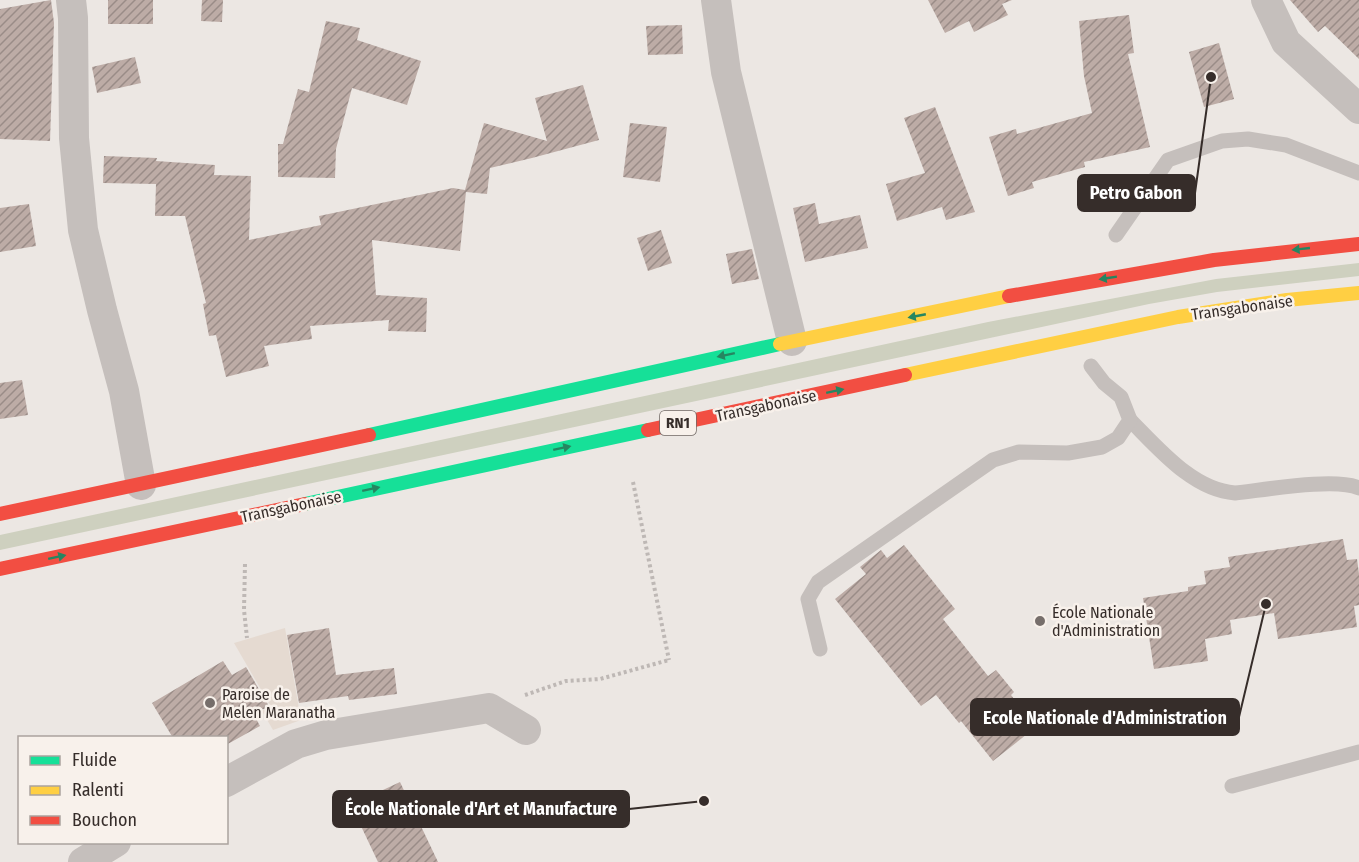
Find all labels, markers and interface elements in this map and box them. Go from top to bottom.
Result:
callout: Petro Gabon [1078,175,1195,211]
text: Petro Gabon [1090,182,1182,204]
one-way arrow [1291,244,1310,254]
one-way arrow [1098,274,1117,283]
street label: Transgabonaise [1190,291,1294,324]
one-way arrow [907,312,926,321]
one-way arrow [716,351,735,361]
one-way arrow [825,385,844,395]
street label: Transgabonaise [714,386,818,425]
road number: RN1 [660,411,696,435]
one-way arrow [552,443,571,452]
one-way arrow [362,484,381,493]
street label: Transgabonaise [239,487,343,526]
one-way arrow [48,552,67,561]
place label: École Nationale d'Administration [1052,603,1160,640]
marker: École Nationale d'Administration [1033,614,1047,628]
place label: Paroise de Melen Maranatha [222,685,336,722]
marker: Paroise de Melen Maranatha [203,696,217,710]
callout: Ecole Nationale d'Administration [971,699,1239,735]
text: Ecole Nationale d'Administration [983,707,1227,729]
legend [18,736,228,844]
text: Fluide [72,749,117,771]
text: Ralenti [72,779,124,801]
callout: École Nationale d'Art et Manufacture [333,791,629,827]
text: École Nationale d'Art et Manufacture [345,797,617,820]
text: Bouchon [72,809,137,831]

